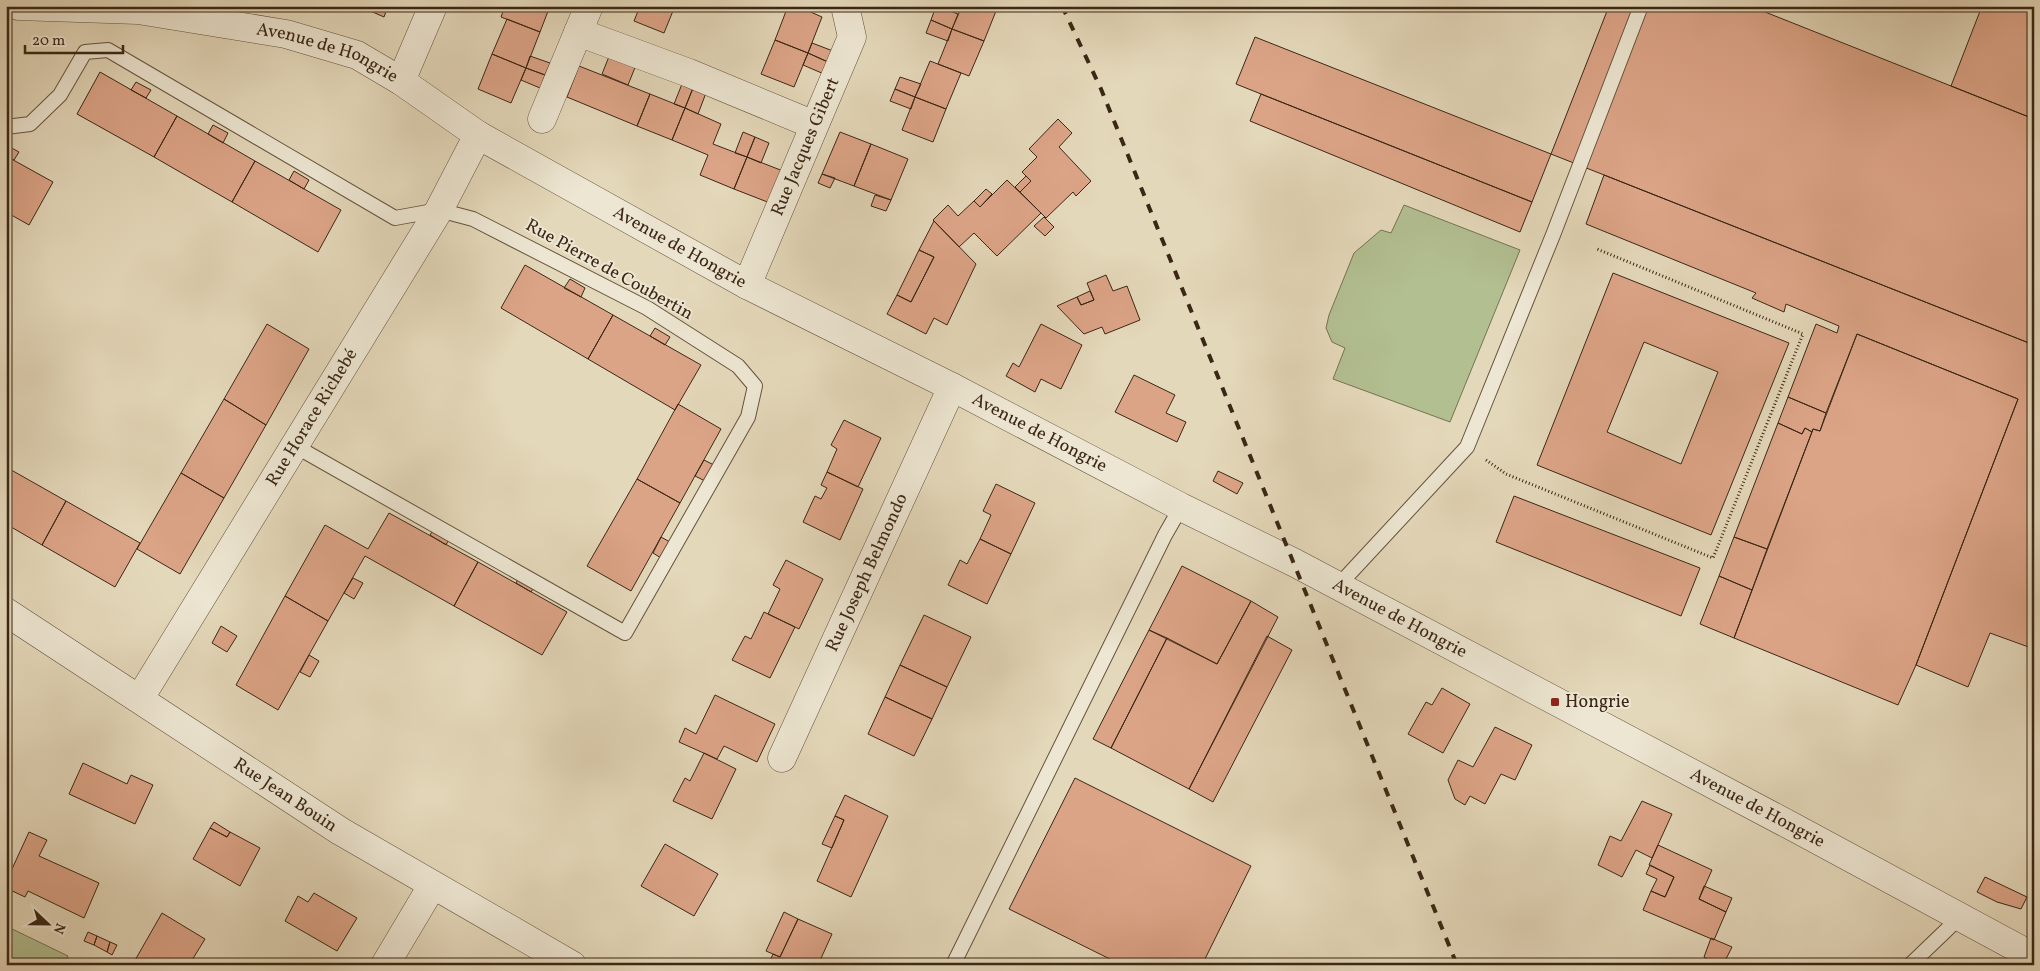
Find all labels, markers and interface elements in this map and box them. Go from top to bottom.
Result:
street label: Avenue de Hongrie [255,17,403,89]
scale bar [25,22,122,54]
text: 20 m [32,31,65,52]
street label: Rue Jacques Gibert [765,74,846,220]
street label: Avenue de Hongrie [608,200,751,295]
street label: Rue Pierre de Coubertin [521,213,698,327]
street label: Rue Horace Richebé [260,344,364,491]
street label: Avenue de Hongrie [968,387,1112,479]
street label: Rue Joseph Belmondo [820,489,914,656]
street label: Avenue de Hongrie [1328,572,1471,664]
place label: Hongrie [1565,690,1630,715]
marker: Hongrie [1549,696,1561,708]
street label: Rue Jean Bouin [228,752,342,839]
street label: Avenue de Hongrie [1686,762,1829,854]
north arrow [22,898,72,948]
text: N [48,920,69,937]

